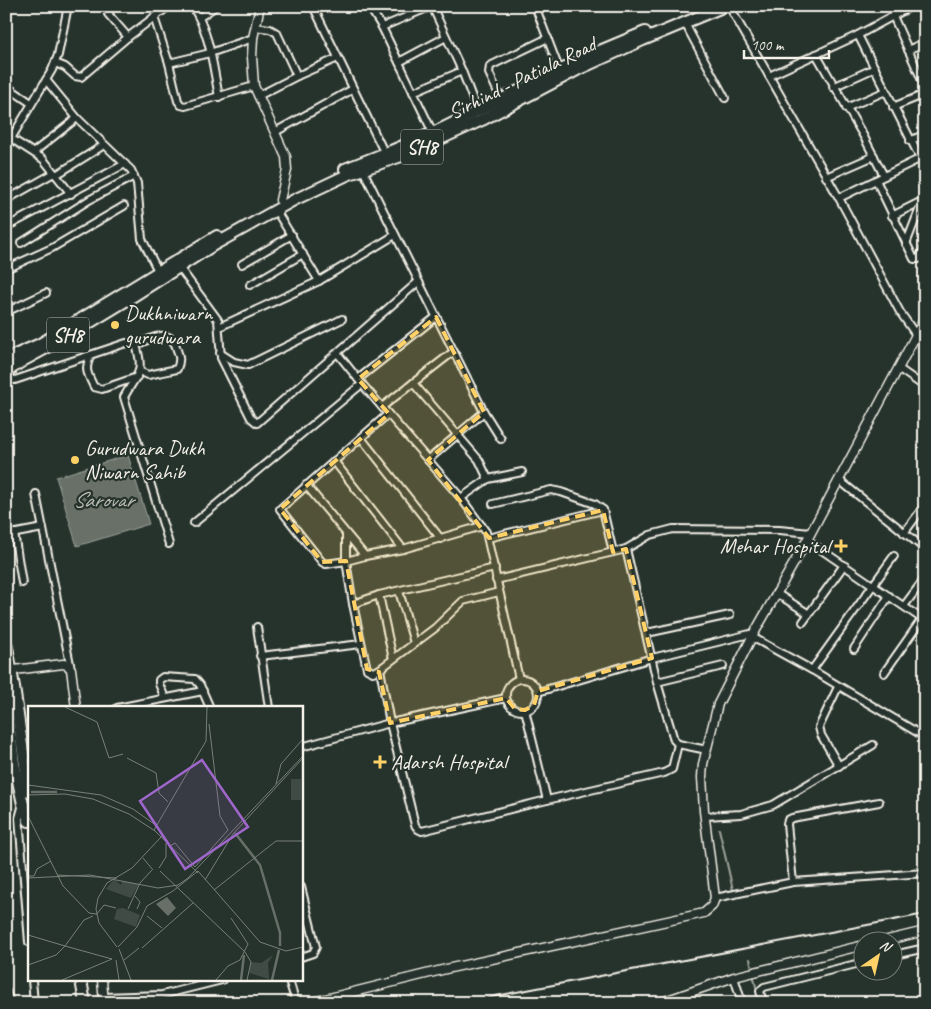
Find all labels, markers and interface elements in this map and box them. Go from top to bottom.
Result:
scale bar [744,28,828,60]
street label: Sirhind - Patiala Road [444,30,603,125]
text: 100 m [751,36,785,55]
road number: SH8 [401,130,443,164]
place label: Dukhniwarn gurudwara [125,300,214,350]
road number: SH8 [47,318,89,352]
marker: Dukhniwarn gurudwara [109,319,121,331]
place label: Gurudwara Dukh Niwarn Sahib [85,435,205,485]
marker: Gurudwara Dukh Niwarn Sahib [69,454,81,466]
water label: Sarovar [73,486,137,514]
place label: Mehar Hospital [720,533,833,559]
marker: Mehar Hospital [834,539,848,553]
inset map [28,706,302,982]
place label: Adarsh Hospital [391,749,510,775]
marker: Adarsh Hospital [373,755,387,769]
north arrow [854,932,904,982]
text: N [877,936,895,956]

